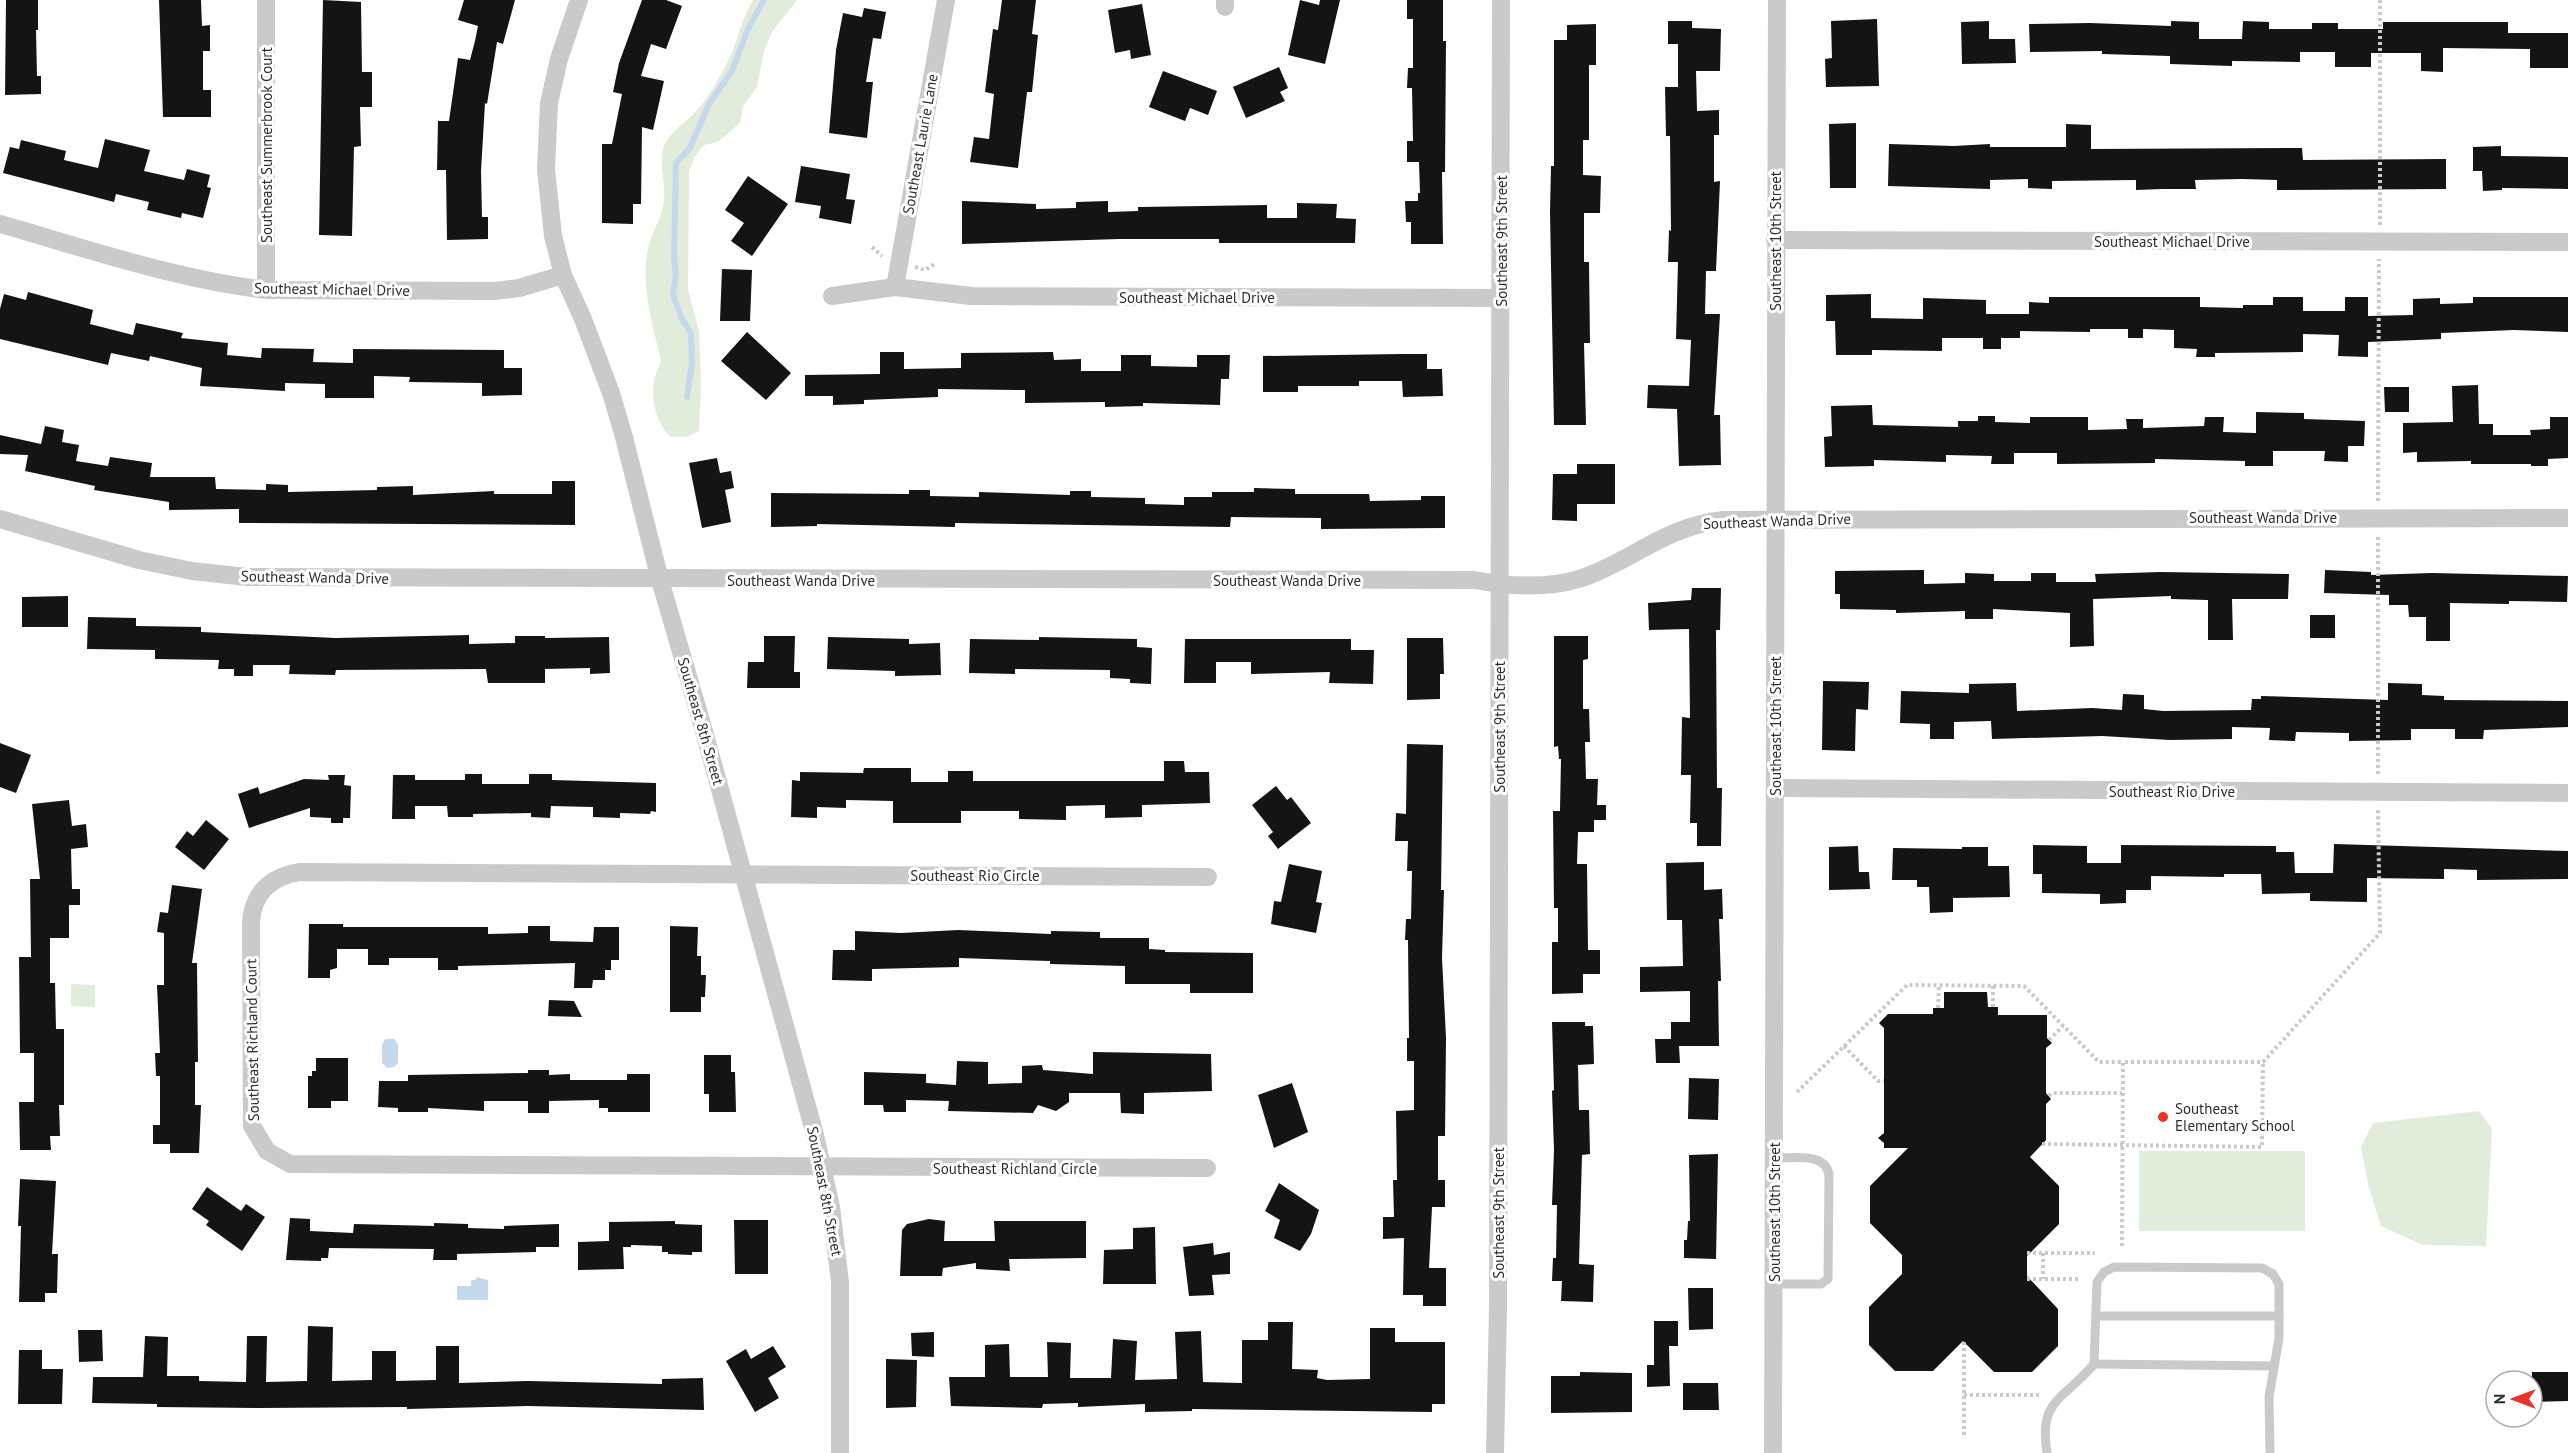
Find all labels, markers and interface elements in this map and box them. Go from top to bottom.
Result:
street label: Southeast Summerbrook Court [257,47,276,243]
street label: Southeast Laurie Lane [898,72,942,216]
street label: Southeast 10th Street [1766,171,1785,311]
street label: Southeast 9th Street [1492,175,1511,307]
street label: Southeast Michael Drive [2094,232,2250,251]
street label: Southeast Michael Drive [254,278,410,300]
street label: Southeast Michael Drive [1119,288,1275,307]
street label: Southeast Wanda Drive [2189,508,2337,527]
street label: Southeast Wanda Drive [1703,509,1851,533]
street label: Southeast Wanda Drive [241,566,389,588]
street label: Southeast Wanda Drive [727,571,875,590]
street label: Southeast Wanda Drive [1213,571,1361,590]
street label: Southeast 8th Street [674,655,728,787]
street label: Southeast 10th Street [1766,656,1785,796]
street label: Southeast 9th Street [1490,661,1509,793]
street label: Southeast Rio Drive [2109,782,2235,801]
street label: Southeast Rio Circle [910,866,1040,885]
street label: Southeast Richland Court [241,959,263,1121]
place label: Southeast Elementary School [2175,1099,2295,1135]
marker: Southeast Elementary School [2156,1110,2170,1124]
street label: Southeast 8th Street [803,1125,847,1257]
street label: Southeast 10th Street [1765,1142,1784,1282]
street label: Southeast 9th Street [1489,1147,1508,1279]
street label: Southeast Richland Circle [933,1159,1097,1178]
north arrow [2484,1369,2544,1429]
text: N [2489,1394,2509,1404]

